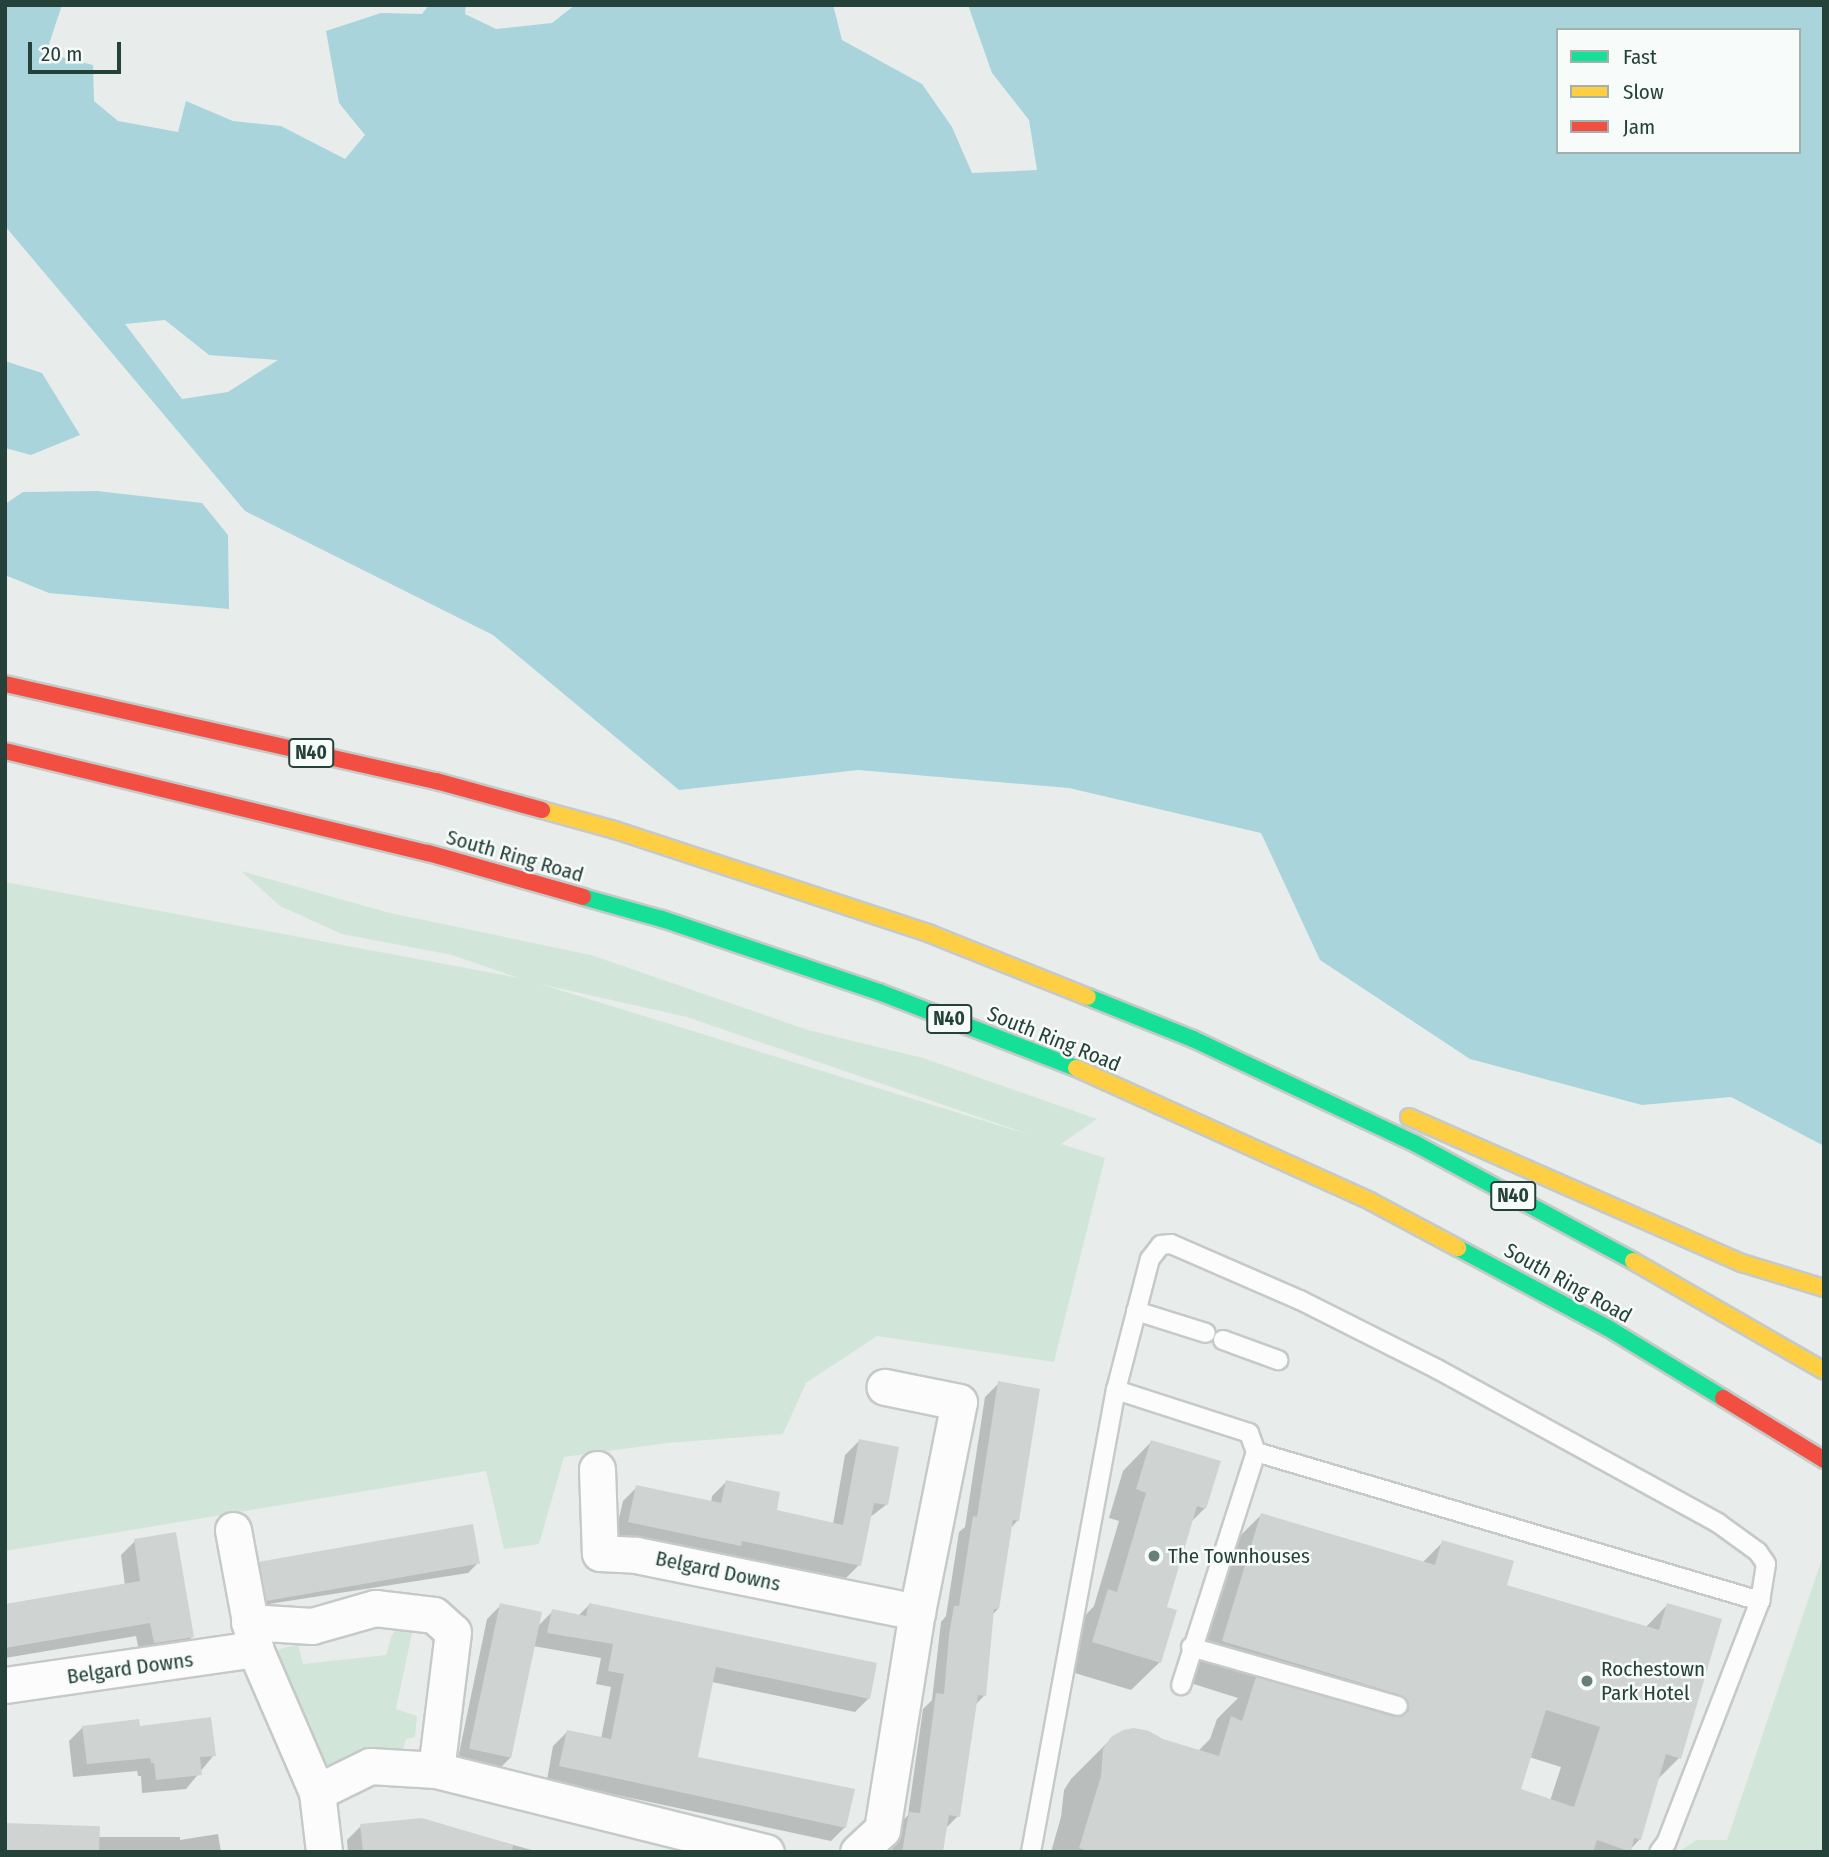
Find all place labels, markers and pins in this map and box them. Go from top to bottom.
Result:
place label: The Townhouses [1168,1543,1310,1569]
marker: The Townhouses [1146,1548,1162,1564]
place label: Rochestown Park Hotel [1601,1656,1705,1706]
marker: Rochestown Park Hotel [1579,1673,1595,1689]

